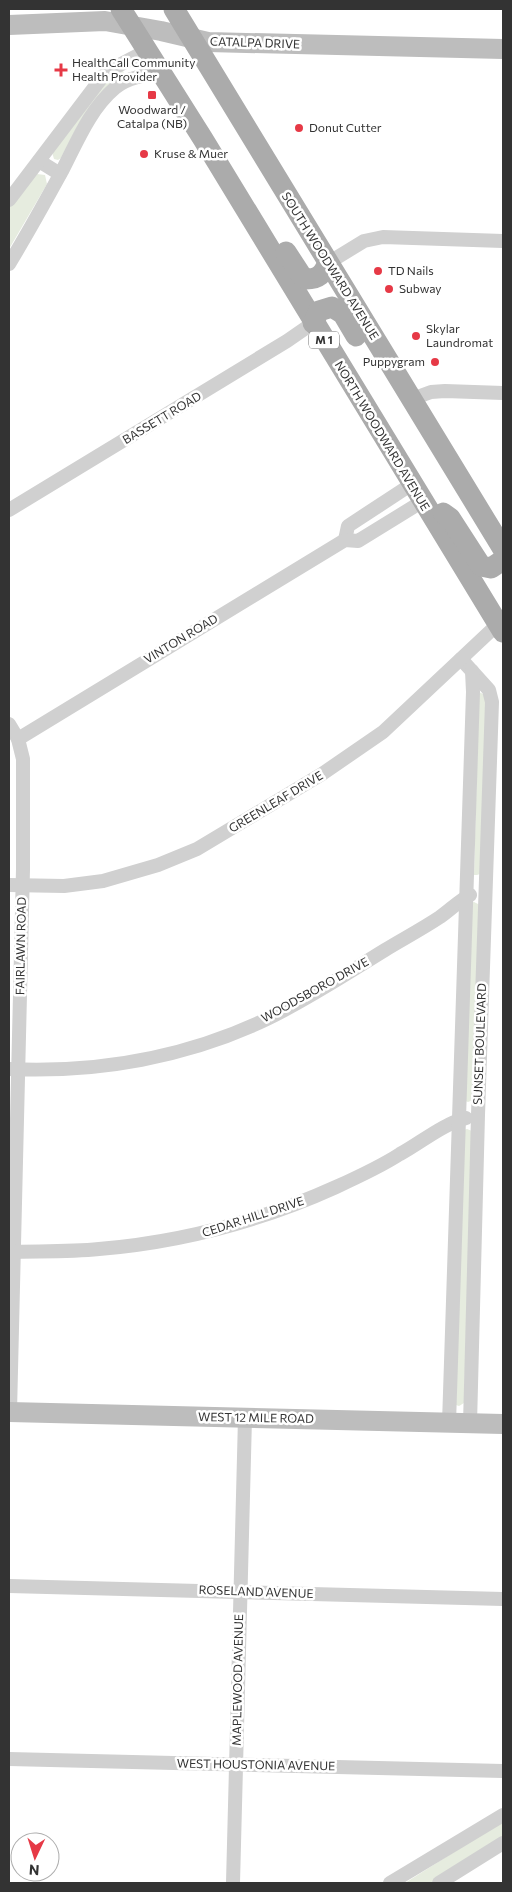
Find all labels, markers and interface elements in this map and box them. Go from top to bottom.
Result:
street label: CATALPA DRIVE [210,33,300,51]
place label: HealthCall Community Health Provider [72,55,195,83]
marker: HealthCall Community Health Provider [54,63,68,77]
marker: Woodward / Catalpa (NB) [146,89,158,101]
place label: Woodward / Catalpa (NB) [117,102,187,130]
place label: Donut Cutter [309,120,382,134]
marker: Donut Cutter [293,122,305,134]
place label: Kruse & Muer [154,146,228,160]
marker: Kruse & Muer [138,148,150,160]
street label: SOUTH WOODWARD AVENUE [280,189,382,342]
place label: TD Nails [388,263,434,277]
marker: TD Nails [372,265,384,277]
place label: Subway [399,281,442,295]
marker: Subway [383,283,395,295]
place label: Skylar Laundromat [426,321,493,349]
marker: Skylar Laundromat [410,330,422,342]
road number: M 1 [309,332,339,348]
place label: Puppygram [363,354,425,368]
marker: Puppygram [429,356,441,368]
street label: NORTH WOODWARD AVENUE [332,358,433,513]
street label: BASSETT ROAD [120,388,203,446]
street label: VINTON ROAD [141,611,220,666]
street label: GREENLEAF DRIVE [226,768,325,835]
street label: FAIRLAWN ROAD [12,897,28,995]
street label: WOODSBORO DRIVE [258,954,371,1024]
street label: SUNSET BOULEVARD [470,983,488,1105]
street label: CEDAR HILL DRIVE [200,1193,305,1239]
street label: WEST 12 MILE ROAD [198,1409,314,1425]
street label: ROSELAND AVENUE [198,1582,314,1600]
street label: MAPLEWOOD AVENUE [229,1614,245,1746]
street label: WEST HOUSTONIA AVENUE [177,1756,335,1772]
north arrow [10,1832,60,1882]
text: N [28,1862,40,1879]

